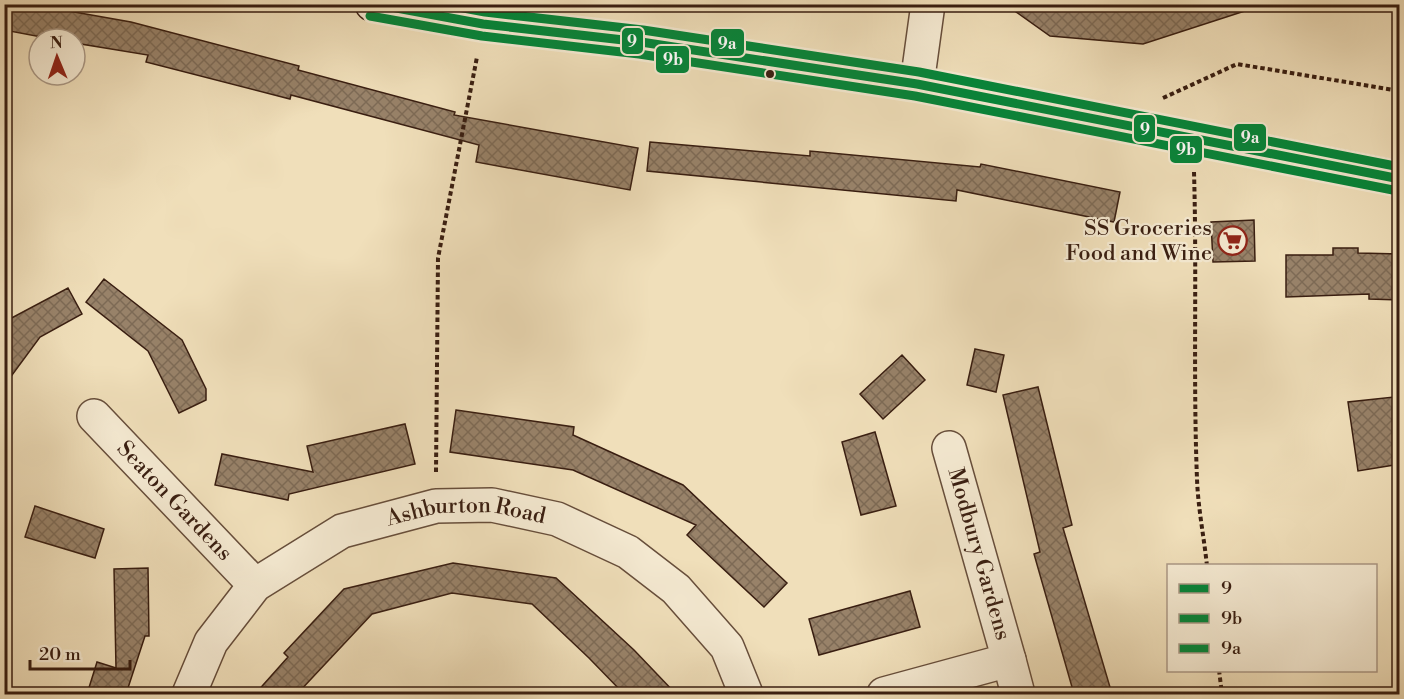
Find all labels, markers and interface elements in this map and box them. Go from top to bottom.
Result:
north arrow [27,27,87,87]
line badge: 9 [621,27,644,55]
line badge: 9a [710,28,745,57]
text: 9 [627,32,637,52]
text: N [50,33,64,53]
text: 9a [718,34,737,54]
line badge: 9b [655,45,690,74]
text: 9b [663,50,683,70]
unlabelled marker [764,68,776,80]
line badge: 9 [1133,114,1156,143]
text: 9 [1140,120,1150,140]
line badge: 9a [1233,123,1267,152]
text: 9a [1241,128,1260,148]
line badge: 9b [1169,135,1203,164]
text: 9b [1176,140,1196,160]
place label: SS Groceries Food and Wine [1065,215,1212,267]
supermarket icon: SS Groceries Food and Wine [1217,225,1249,257]
street label: Seaton Gardens [111,435,238,566]
street label: Modbury Gardens [941,465,1017,643]
street label: Ashburton Road [382,492,549,532]
legend [1167,564,1377,672]
text: 9 [1221,577,1232,600]
text: 9b [1221,607,1242,630]
scale bar [30,633,130,671]
text: 9a [1221,637,1242,660]
text: 20 m [39,643,81,666]

